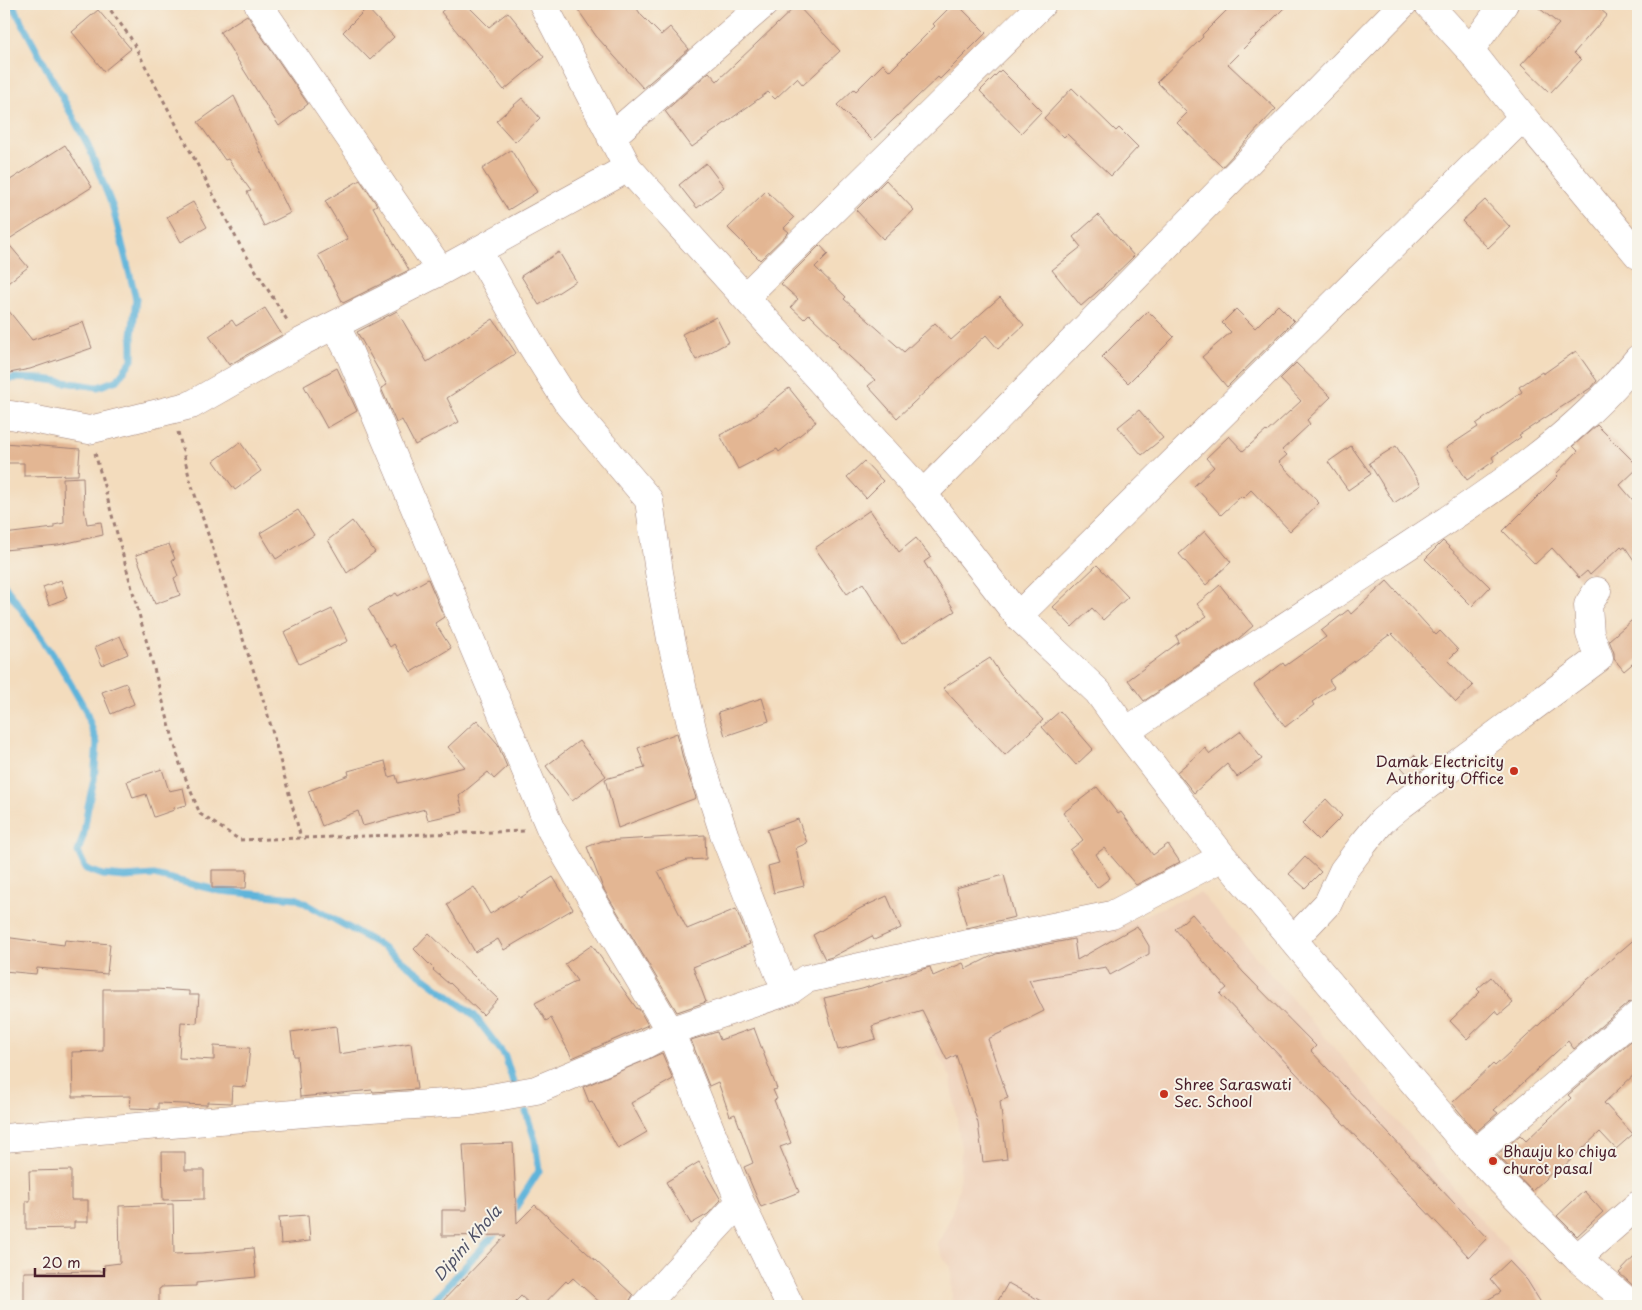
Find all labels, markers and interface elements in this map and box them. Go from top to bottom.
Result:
place label: Damak Electricity Authority Office [1375,749,1504,789]
marker: Damak Electricity Authority Office [1508,765,1520,777]
place label: Shree Saraswati Sec. School [1174,1072,1292,1112]
marker: Shree Saraswati Sec. School [1158,1088,1170,1100]
place label: Bhauju ko chiya churot pasal [1503,1139,1617,1179]
marker: Bhauju ko chiya churot pasal [1487,1155,1499,1167]
water label: Dipini Khola [427,1198,507,1285]
scale bar [35,1245,104,1277]
text: 20 m [42,1250,81,1273]

